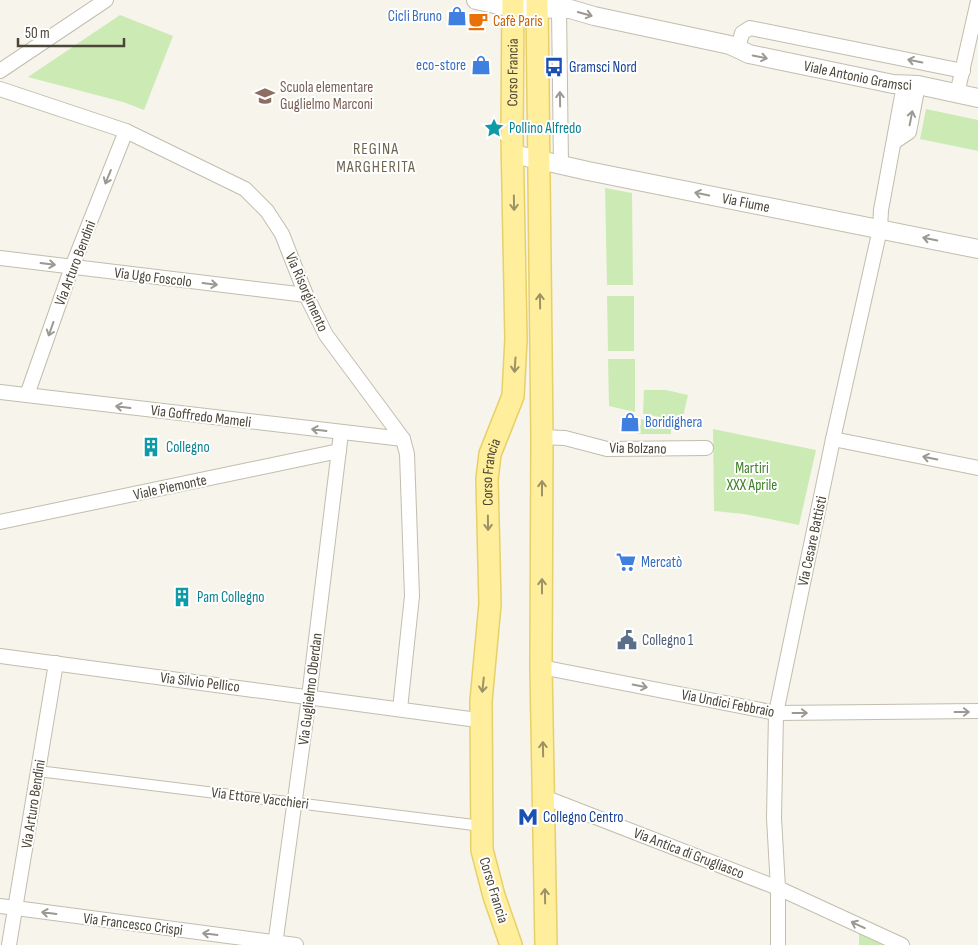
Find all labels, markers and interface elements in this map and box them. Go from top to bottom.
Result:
shop icon: Cicli Bruno [446,5,468,27]
place label: Cicli Bruno [388,7,442,26]
one-way arrow [577,9,593,19]
cafe icon: Cafè Paris [467,10,489,32]
place label: Cafè Paris [493,12,543,31]
scale bar [18,15,124,47]
text: 50 m [25,24,50,43]
street label: Corso Francia [503,38,523,107]
one-way arrow [751,52,767,62]
shop icon: eco-store [470,54,492,76]
place label: eco-store [416,56,466,75]
bus stop icon: Gramsci Nord [543,56,565,78]
one-way arrow [907,56,923,66]
street label: Viale Antonio Gramsci [802,57,912,95]
place label: Gramsci Nord [569,58,637,77]
place label: Scuola elementare Guglielmo Marconi [280,78,373,114]
school or university icon: Scuola elementare Guglielmo Marconi [254,85,276,107]
one-way arrow [555,91,565,107]
one-way arrow [907,110,917,126]
place icon: Pollino Alfredo [483,117,505,139]
place label: Pollino Alfredo [509,119,582,138]
district label: REGINA MARGHERITA [336,140,416,177]
one-way arrow [103,168,112,184]
one-way arrow [695,188,711,198]
street label: Via Fiume [720,189,771,217]
one-way arrow [509,194,519,210]
street label: Via Arturo Bendini [51,218,100,308]
one-way arrow [923,234,939,243]
street label: Via Risorgimento [281,250,332,335]
one-way arrow [40,259,56,269]
street label: Via Ugo Foscolo [113,263,193,292]
one-way arrow [201,279,217,289]
one-way arrow [536,293,545,309]
one-way arrow [45,320,55,336]
one-way arrow [510,357,519,373]
street label: Via Goffredo Mameli [150,401,253,432]
one-way arrow [116,402,132,412]
shop icon: Boridighera [619,411,641,433]
place label: Boridighera [645,413,703,432]
one-way arrow [312,425,328,435]
building icon: Collegno [140,436,162,458]
street label: Corso Francia [478,436,505,506]
place label: Collegno [166,438,210,457]
street label: Via Bolzano [609,439,667,458]
one-way arrow [923,453,939,463]
park label: Martiri XXX Aprile [726,459,777,495]
street label: Viale Piemonte [132,470,209,505]
one-way arrow [537,480,547,496]
street label: Via Cesare Battisti [794,494,831,588]
one-way arrow [484,515,493,531]
supermarket icon: Mercatò [615,551,637,573]
place label: Mercatò [641,553,682,572]
one-way arrow [537,578,547,594]
building icon: Pam Collegno [171,586,193,608]
place label: Pam Collegno [197,588,265,607]
public building icon: Collegno 1 [616,629,638,651]
place label: Collegno 1 [642,631,694,650]
street label: Via Guglielmo Oberdan [294,632,327,746]
street label: Via Silvio Pellico [159,668,241,697]
one-way arrow [478,677,488,693]
one-way arrow [632,682,648,691]
street label: Via Undici Febbraio [680,685,776,722]
one-way arrow [954,707,970,717]
one-way arrow [792,708,808,718]
one-way arrow [538,741,548,757]
street label: Via Arturo Bendini [17,758,50,850]
street label: Via Ettore Vacchieri [210,783,310,814]
metro station icon: Collegno Centro [517,806,539,828]
place label: Collegno Centro [543,808,624,827]
street label: Via Antica di Grugliasco [631,824,747,883]
street label: Corso Francia [475,855,513,926]
one-way arrow [540,889,550,905]
one-way arrow [41,908,57,918]
street label: Via Francesco Crispi [82,909,184,940]
one-way arrow [851,919,866,929]
one-way arrow [202,929,218,939]

